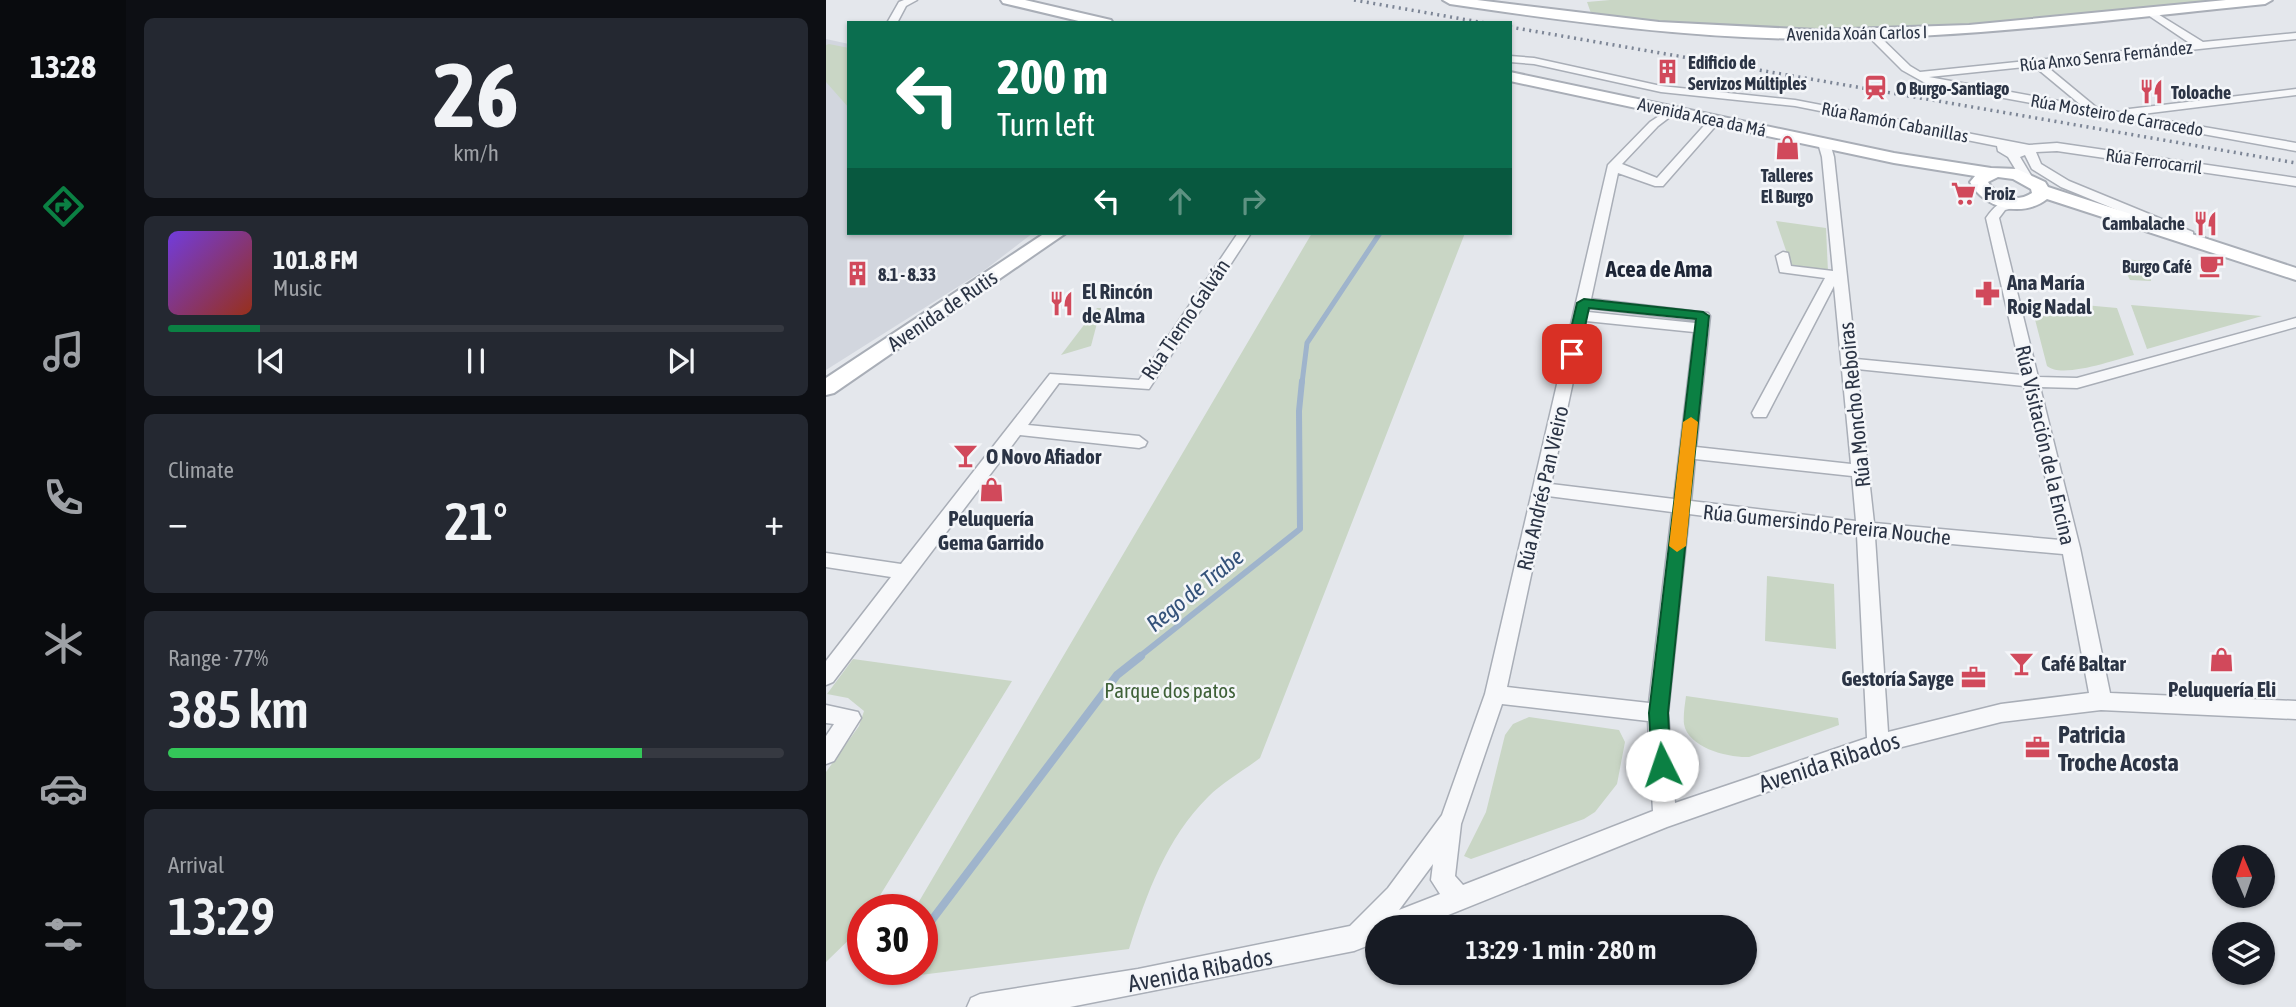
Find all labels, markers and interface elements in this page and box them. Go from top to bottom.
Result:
street label: Avenida Xoán Carlos I [1787,21,1927,45]
street label: Rúa Anxo Senra Fernández [2019,36,2194,76]
text: 26 [433,42,519,146]
text: 13:28 [30,48,96,85]
text: 200 m [997,48,1108,104]
icon: left [882,49,973,140]
place label: Edificio de Servizos Múltiples [1688,52,1807,94]
building icon: Edificio de Servizos Múltiples [1654,58,1682,86]
station icon: O Burgo-Santiago [1862,74,1890,102]
place label: O Burgo-Santiago [1896,78,2010,99]
restaurant icon: Toloache [2137,78,2165,106]
place label: Toloache [2171,82,2231,103]
street label: Rúa Mosteiro de Carracedo [2029,89,2205,141]
street label: Avenida Acea da Má [1636,93,1768,141]
street label: Rúa Ramón Cabanillas [1820,97,1970,147]
text: Turn left [997,106,1095,143]
shop icon: Talleres El Burgo [1773,134,1801,162]
text: km/h [453,140,499,166]
street label: Rúa Ferrocarril [2104,144,2204,178]
place label: Talleres El Burgo [1761,165,1814,207]
supermarket icon: Froiz [1950,179,1978,207]
icon: directions [39,182,88,231]
icon: left [1088,182,1126,220]
icon: ahead [1161,182,1199,220]
icon: right [1234,182,1272,220]
place label: Froiz [1984,183,2016,204]
restaurant icon: Cambalache [2191,209,2219,237]
place label: Cambalache [2102,213,2185,234]
text: 101.8 FM [273,245,358,275]
cafe icon: Burgo Café [2198,252,2226,280]
street label: Rúa Tierno Galván [1136,254,1234,384]
district label: Acea de Ama [1604,256,1713,282]
place label: Burgo Café [2122,256,2192,277]
building icon: 8.1 - 8.33 [844,260,872,288]
place label: 8.1 - 8.33 [878,264,936,285]
street label: Avenida de Rutis [883,264,1001,356]
place label: Ana María Roig Nadal [2006,270,2092,318]
text: Music [273,275,321,301]
place label: El Rincón de Alma [1082,279,1153,327]
pharmacy icon: Ana María Roig Nadal [1973,280,2001,308]
restaurant icon: El Rincón de Alma [1048,289,1076,317]
street label: Rúa Moncho Reboiras [1833,321,1875,489]
pin [1542,324,1602,384]
icon: music [39,327,88,376]
icon: arrive [1553,335,1591,373]
icon: previous [252,342,290,380]
icon: pause [457,342,495,380]
icon: next [662,342,700,380]
street label: Rúa Visitación de la Encina [2011,343,2081,547]
street label: Rúa Andrés Pan Vieiro [1511,403,1573,573]
bar icon: O Novo Afiador [952,442,980,470]
place label: O Novo Afiador [986,444,1102,468]
text: Climate [168,457,234,483]
icon: phone [39,473,88,522]
shop icon: Peluquería Gema Garrido [977,475,1005,503]
text: 21° [444,491,508,551]
street label: Rúa Gumersindo Pereira Nouche [1702,499,1952,549]
text: − [168,500,188,543]
text: + [764,500,784,543]
place label: Peluquería Gema Garrido [938,506,1044,554]
water label: Rego de Trabe [1141,543,1249,637]
icon: climate [39,619,88,668]
text: Range · 77% [168,645,268,671]
shop icon: Peluquería Eli [2208,646,2236,674]
bar icon: Café Baltar [2007,649,2035,677]
place label: Café Baltar [2041,651,2127,675]
office icon: Gestoría Sayge [1960,664,1988,692]
place label: Gestoría Sayge [1841,666,1954,690]
place label: Peluquería Eli [2168,677,2276,701]
park label: Parque dos patos [1104,678,1236,702]
text: 385 km [168,679,309,739]
place label: Patricia Troche Acosta [2058,721,2179,776]
street label: Avenida Ribados [1755,727,1903,797]
position arrow [1625,728,1699,802]
office icon: Patricia Troche Acosta [2024,734,2052,762]
icon: car [39,764,88,813]
north arrow [2212,845,2275,908]
map controls [2212,845,2275,985]
text: Arrival [168,852,224,878]
text: 13:29 [168,886,275,946]
speed limit sign: 30 [847,894,938,985]
icon: filters [39,910,88,959]
button: layers [2212,922,2275,985]
text: 13:29 · 1 min · 280 m [1466,935,1656,965]
street label: Avenida Ribados [1126,943,1274,997]

